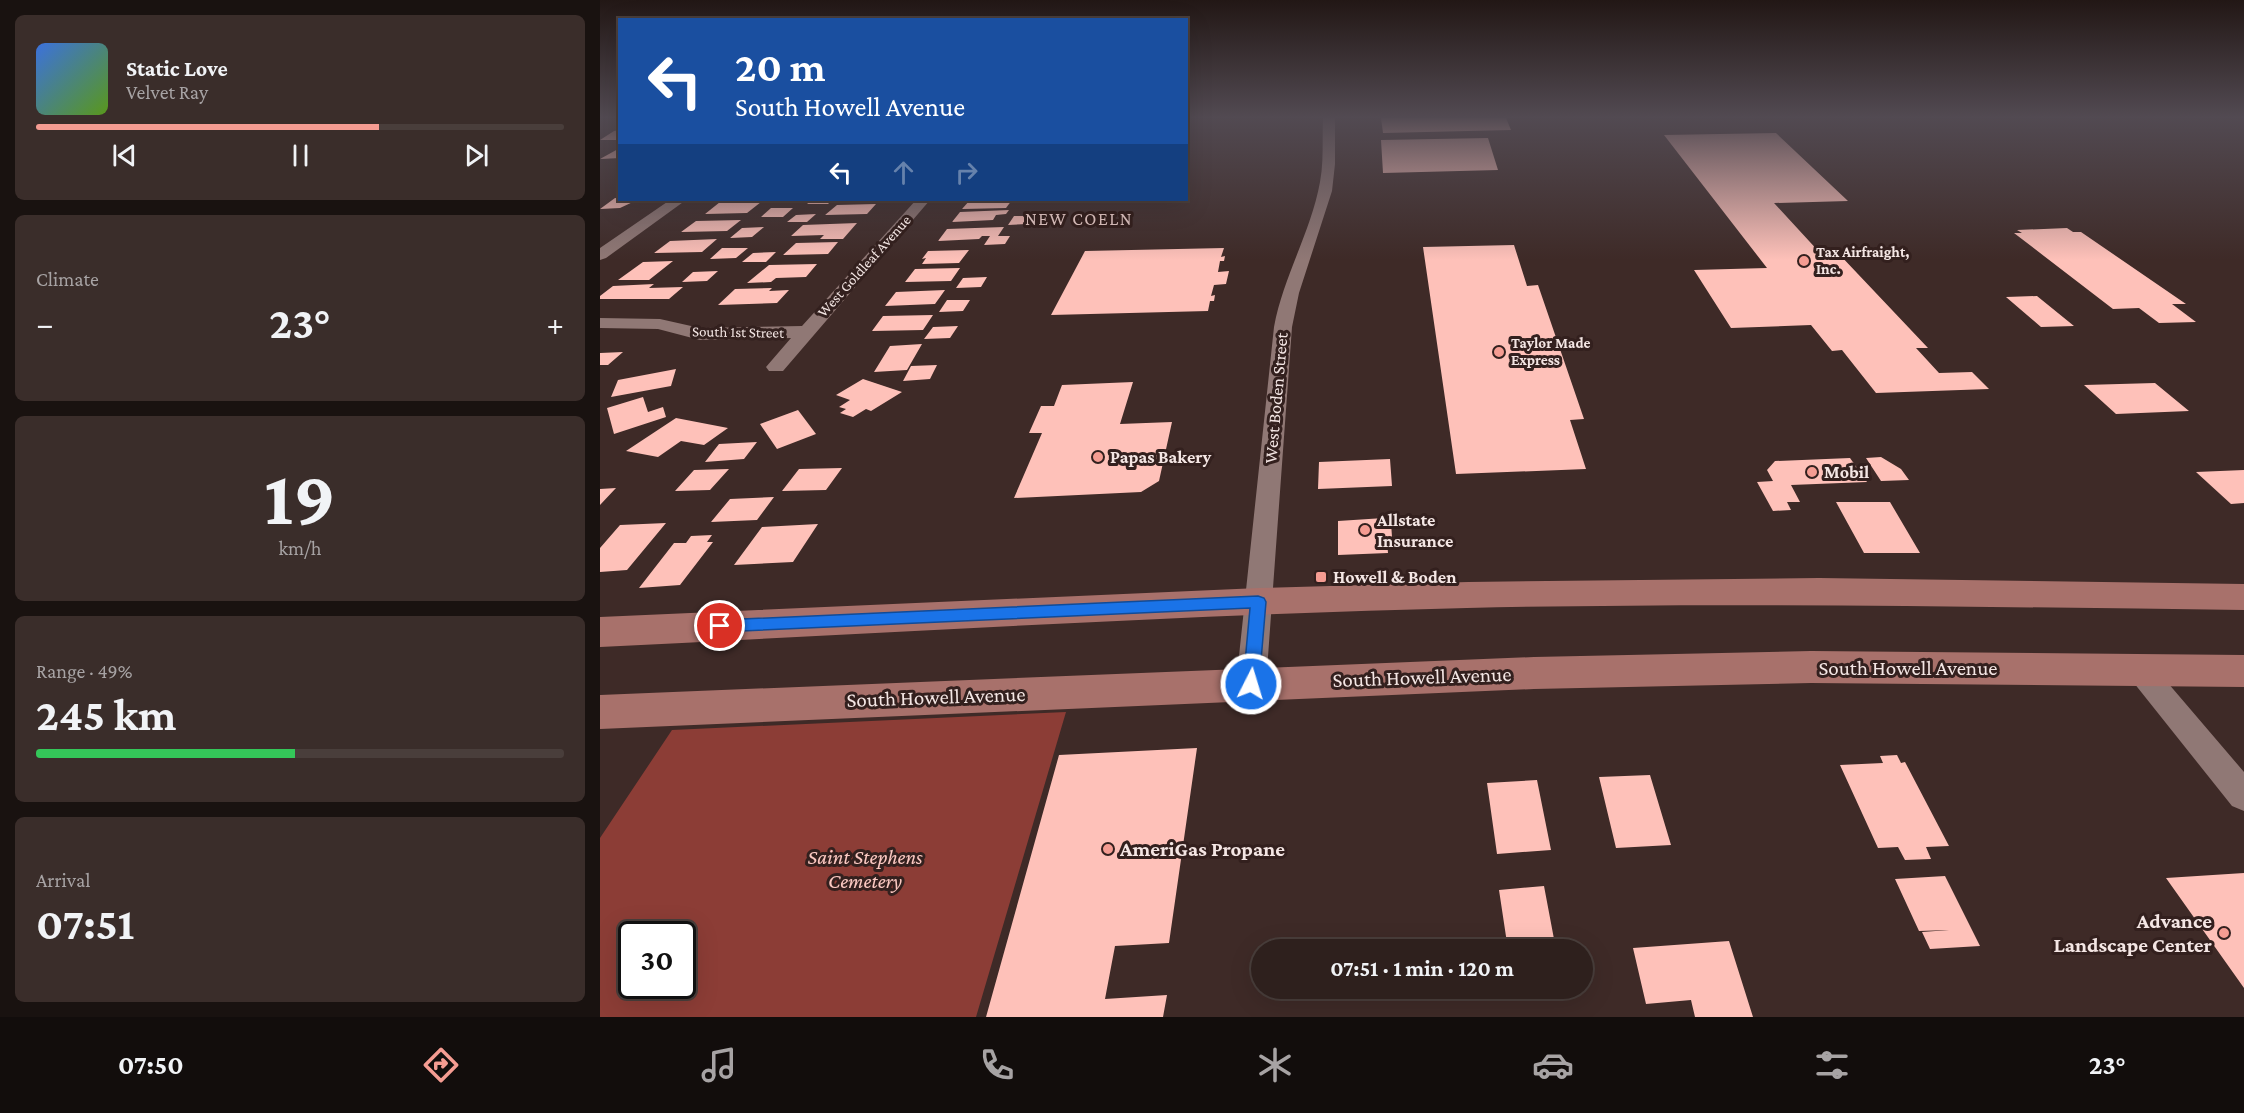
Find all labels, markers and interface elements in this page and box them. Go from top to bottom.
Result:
icon: left [636,42,714,120]
text: 20 m [735,43,826,90]
text: Static Love [126,56,228,81]
text: Velvet Ray [126,81,208,103]
text: South Howell Avenue [735,92,965,122]
icon: previous [108,139,141,172]
icon: pause [284,139,317,172]
icon: next [460,139,493,172]
icon: left [824,156,857,189]
icon: ahead [887,156,920,189]
icon: right [950,156,983,189]
district label: NEW COELN [1025,209,1133,229]
street label: West Goldleaf Avenue [814,212,914,320]
place label: Tax Airfraight, Inc. [1816,244,1910,277]
marker: Tax Airfraight, Inc. [1797,254,1811,268]
text: Climate [36,268,99,290]
text: 23° [269,298,331,348]
text: − [36,305,53,342]
text: + [547,305,564,342]
street label: South 1st Street [692,323,785,341]
street label: West Boden Street [1260,331,1292,464]
place label: Taylor Made Express [1511,335,1591,368]
marker: Taylor Made Express [1492,345,1506,359]
place label: Papas Bakery [1110,447,1212,467]
marker: Papas Bakery [1091,450,1105,464]
text: 19 [264,454,336,541]
place label: Mobil [1824,462,1869,482]
marker: Mobil [1805,465,1819,479]
place label: Allstate Insurance [1376,510,1453,551]
marker: Allstate Insurance [1358,523,1372,537]
text: km/h [278,537,322,559]
place label: Howell & Boden [1333,567,1457,587]
marker: Howell & Boden [1314,570,1328,584]
pin [694,600,745,651]
icon: arrive [703,609,736,642]
position arrow [1219,652,1283,716]
street label: South Howell Avenue [1818,656,1998,680]
text: Range · 49% [36,660,133,682]
street label: South Howell Avenue [1332,662,1512,692]
street label: South Howell Avenue [846,682,1026,712]
text: 245 km [36,690,176,740]
place label: AmeriGas Propane [1119,837,1285,861]
marker: AmeriGas Propane [1101,842,1115,856]
park label: Saint Stephens Cemetery [807,845,923,893]
text: Arrival [36,869,90,891]
text: 07:51 [36,899,134,949]
place label: Advance Landscape Center [2053,909,2213,957]
speed limit sign: 30 [618,921,696,999]
marker: Advance Landscape Center [2217,926,2231,940]
text: 07:51 · 1 min · 120 m [1330,956,1514,981]
icon: directions [420,1044,462,1086]
icon: music [698,1044,740,1086]
icon: phone [976,1044,1018,1086]
icon: climate [1254,1044,1296,1086]
icon: car [1532,1044,1574,1086]
icon: filters [1811,1044,1853,1086]
text: 07:50 [118,1050,184,1080]
text: 23° [2089,1050,2126,1080]

